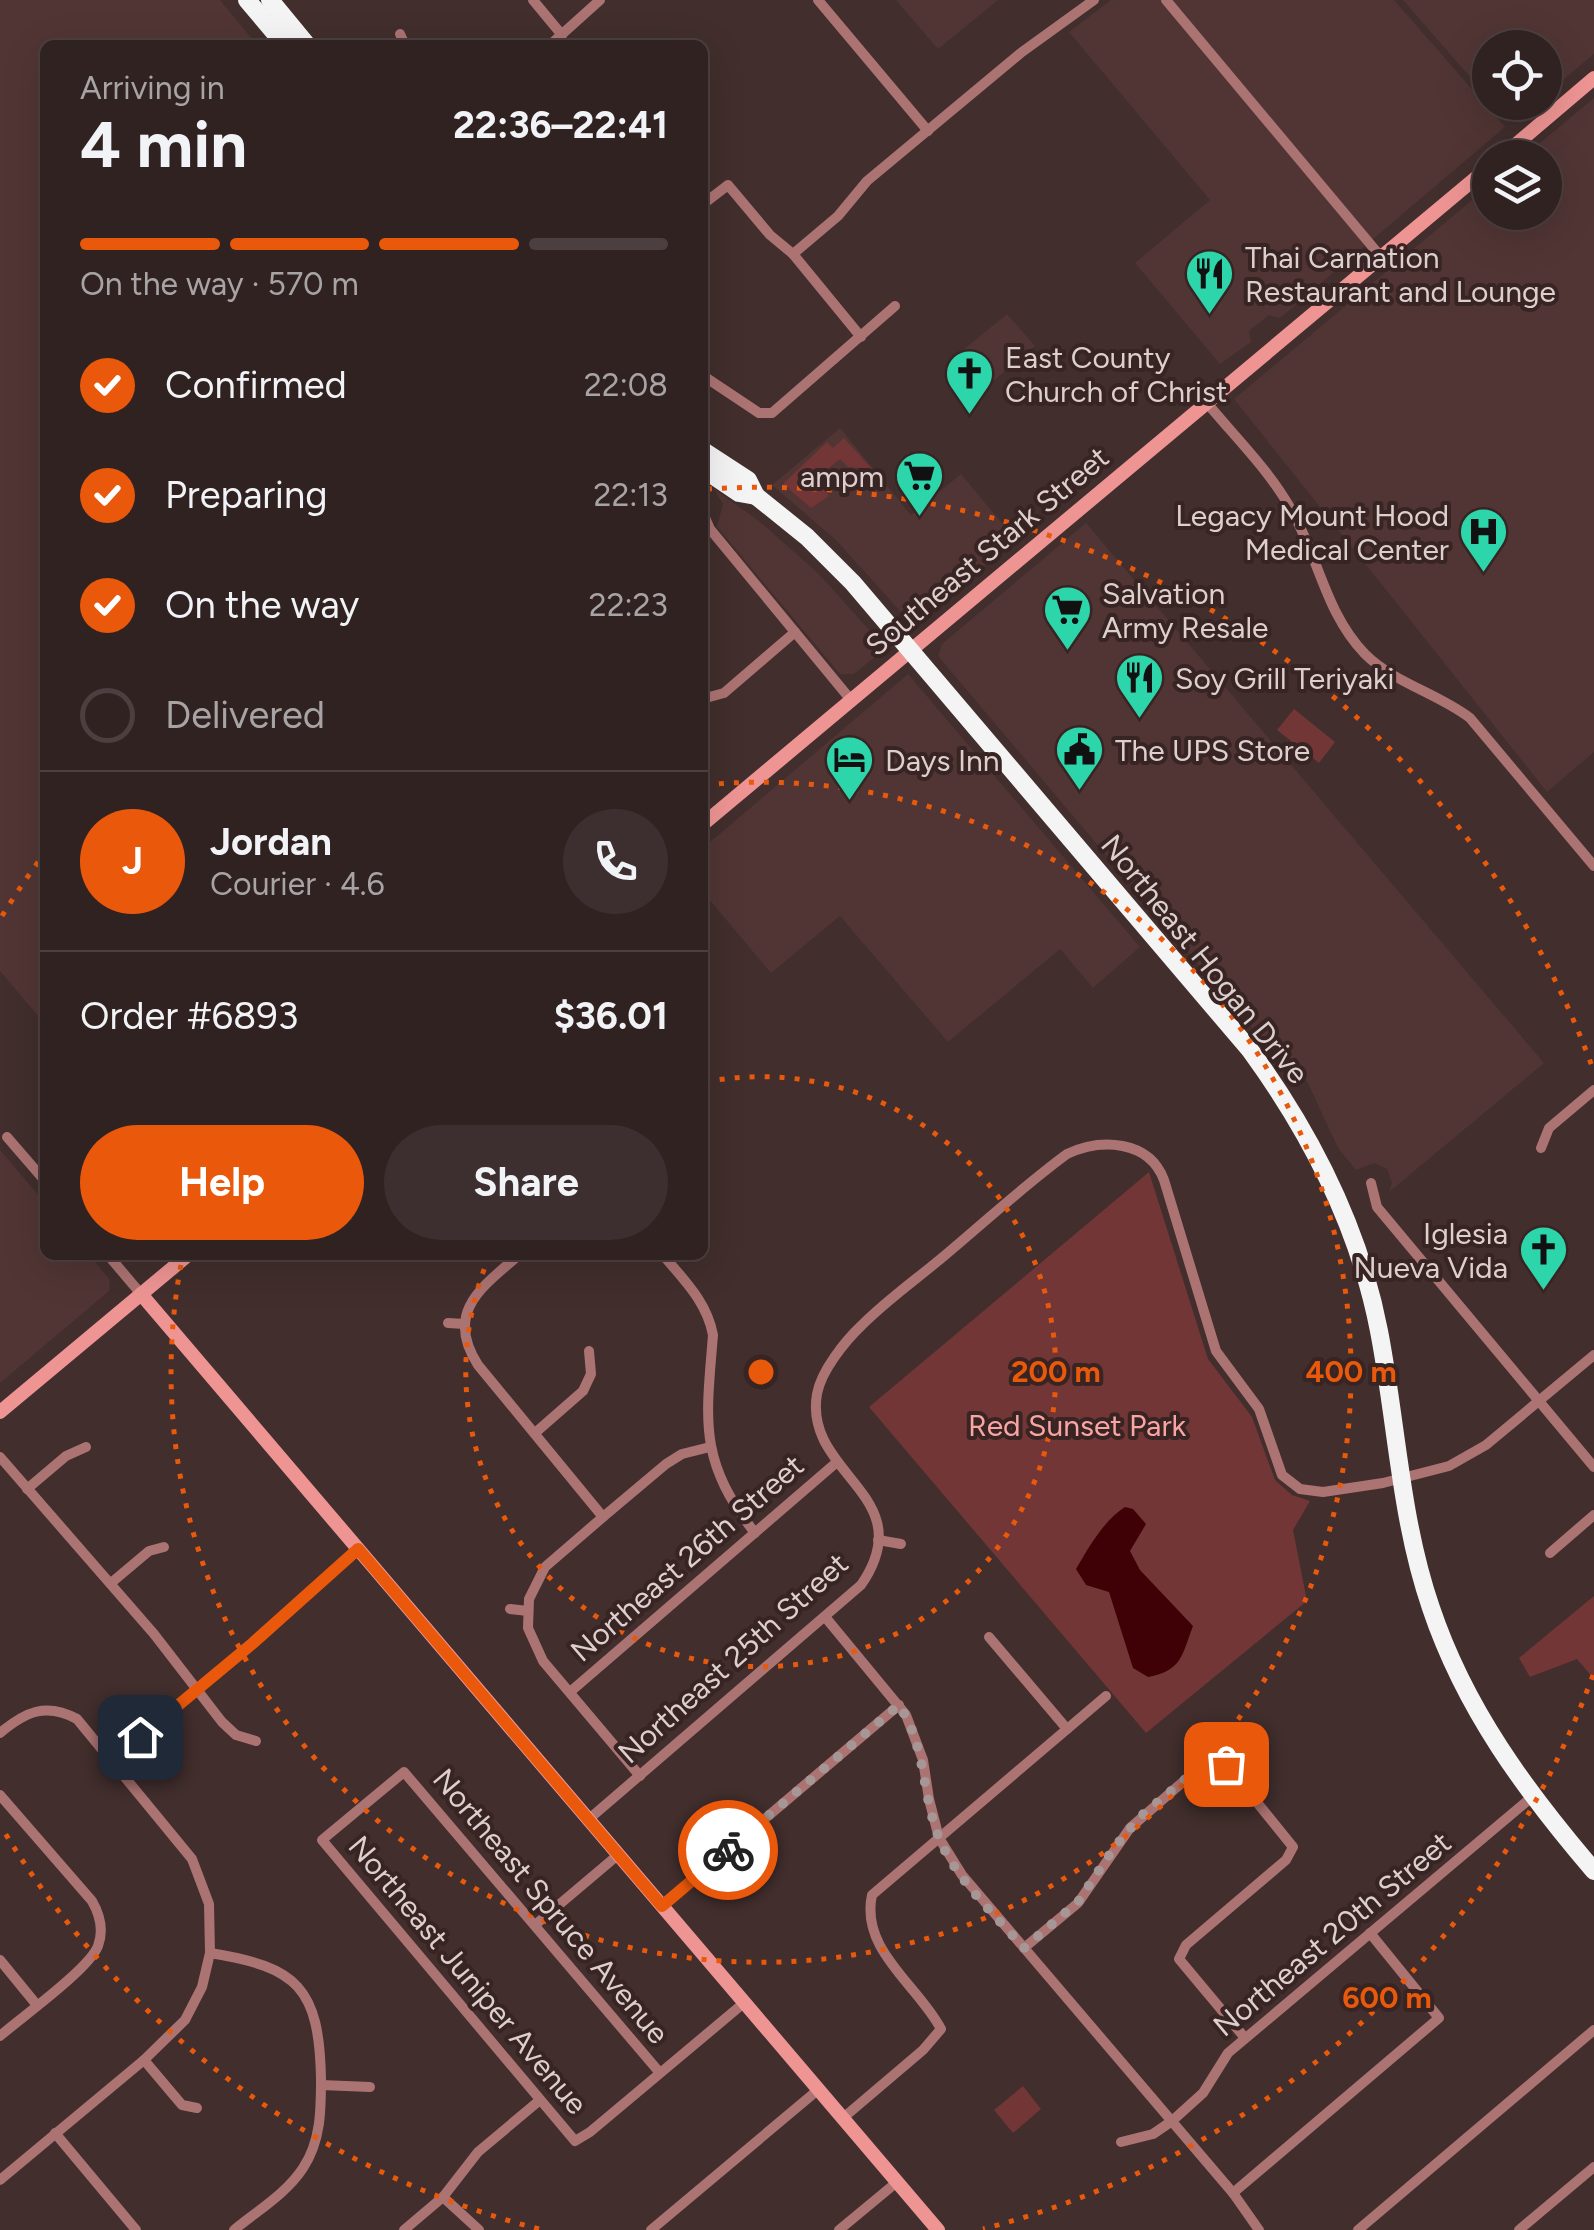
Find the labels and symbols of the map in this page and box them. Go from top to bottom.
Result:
place label: Thai Carnation Restaurant and Lounge [1245,239,1556,310]
restaurant icon: Thai Carnation Restaurant and Lounge [1184,248,1236,316]
place label: East County Church of Christ [1005,339,1227,410]
church icon: East County Church of Christ [944,348,996,416]
street label: Southeast Stark Street [858,438,1116,664]
supermarket icon: ampm [893,450,945,518]
place label: ampm [800,458,884,495]
place label: Legacy Mount Hood Medical Center [1175,497,1449,568]
hospital icon: Legacy Mount Hood Medical Center [1458,506,1510,574]
place label: Salvation Army Resale [1102,575,1268,646]
supermarket icon: Salvation Army Resale [1041,584,1093,652]
restaurant icon: Soy Grill Teriyaki [1114,652,1166,720]
place label: Soy Grill Teriyaki [1175,660,1395,697]
public building icon: The UPS Store [1054,724,1106,792]
place label: The UPS Store [1115,732,1310,769]
hotel icon: Days Inn [824,734,876,802]
place label: Days Inn [885,742,1000,779]
street label: Northeast Hogan Drive [1093,827,1317,1091]
place label: Iglesia Nueva Vida [1353,1215,1508,1286]
church icon: Iglesia Nueva Vida [1517,1224,1569,1292]
text: 200 m [1011,1353,1101,1390]
text: 400 m [1305,1353,1397,1390]
centre of rings [743,1354,779,1390]
park label: Red Sunset Park [968,1407,1187,1444]
street label: Northeast 26th Street [563,1447,811,1669]
street label: Northeast 25th Street [610,1545,856,1771]
pin [98,1695,183,1780]
pin [1184,1722,1269,1807]
street label: Northeast Spruce Avenue [425,1761,677,2051]
courier [678,1800,778,1900]
street label: Northeast 20th Street [1206,1824,1458,2044]
street label: Northeast Juniper Avenue [341,1828,595,2122]
text: 600 m [1342,1979,1432,2016]

